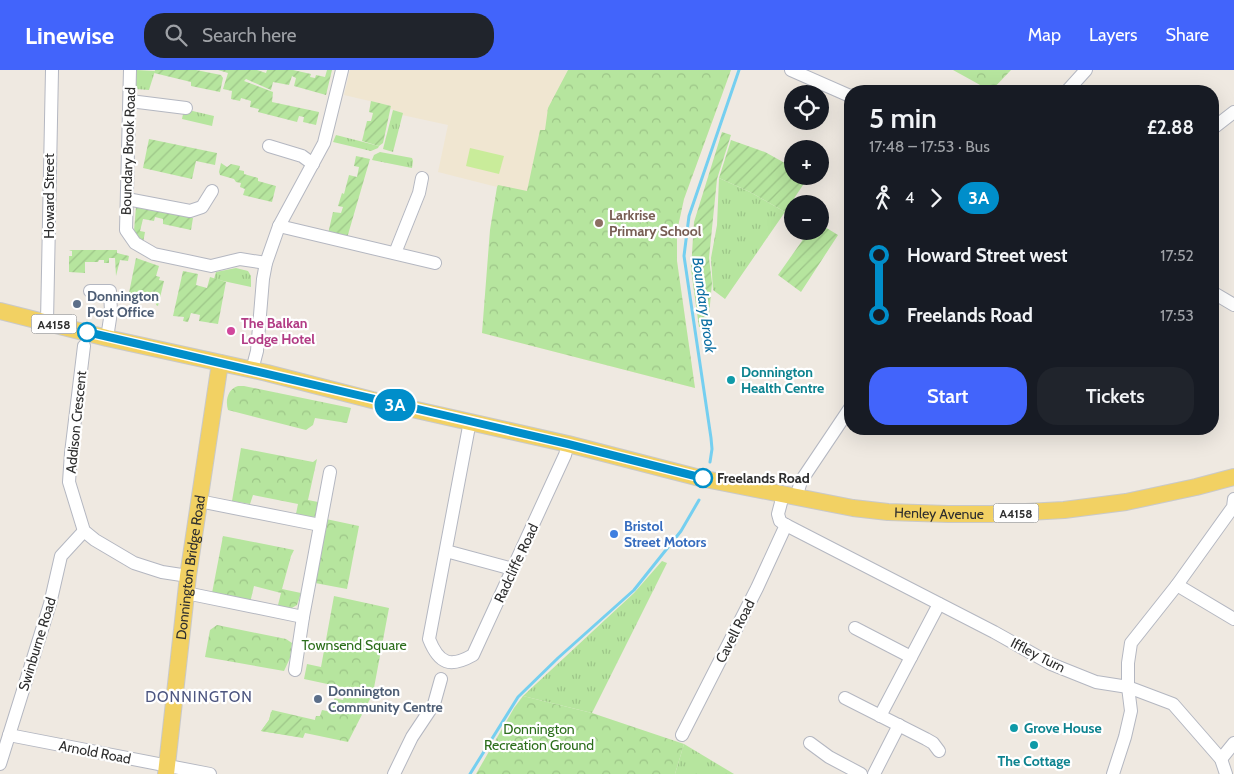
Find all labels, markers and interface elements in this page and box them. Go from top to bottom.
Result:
search box [144,13,494,58]
text: Linewise [25,21,114,50]
icon: search [162,21,190,49]
text: Search here [202,24,297,47]
text: Map [1028,24,1061,46]
text: Layers [1089,24,1138,46]
text: Share [1166,24,1209,46]
map controls [784,85,829,240]
button: locate [784,85,829,130]
street label: Boundary Brook Road [117,87,139,215]
text: 5 min [869,101,937,135]
text: £2.88 [1147,116,1194,139]
text: 17:48 – 17:53 · Bus [869,137,990,156]
button: + [784,140,829,185]
street label: Howard Street [40,153,58,239]
icon: walk [869,184,897,212]
icon: forward [922,184,950,212]
text: 3A [968,187,989,209]
text: 4 [905,188,914,207]
button: − [784,195,829,240]
place label: Larkrise Primary School [609,206,702,240]
marker: Larkrise Primary School [593,217,605,229]
text: Howard Street west [907,244,1068,267]
text: 17:52 [1160,246,1194,265]
water label: Boundary Brook [688,256,720,355]
place label: Donnington Post Office [87,287,159,321]
marker: Donnington Post Office [71,298,83,310]
text: Freelands Road [907,304,1033,327]
text: 17:53 [1160,306,1194,325]
road number: A4158 [32,314,76,334]
place label: The Balkan Lodge Hotel [241,314,315,348]
unlabelled marker [77,322,97,342]
marker: The Balkan Lodge Hotel [225,325,237,337]
place label: Donnington Health Centre [741,363,824,397]
button: Start [869,367,1027,425]
button: Tickets [1037,367,1194,425]
street label: Addison Crescent [62,370,90,474]
marker: Donnington Health Centre [725,374,737,386]
line badge: 3A [372,389,418,421]
text: 3A [385,394,405,416]
marker: Freelands Road [693,468,713,488]
place label: Freelands Road [717,469,810,487]
street label: Donnington Bridge Road [172,494,209,641]
street label: Henley Avenue [894,503,984,523]
road number: A4158 [994,503,1038,522]
place label: Bristol Street Motors [624,517,706,551]
street label: Radcliffe Road [490,521,542,605]
marker: Bristol Street Motors [608,528,620,540]
street label: Swinburne Road [14,595,60,693]
street label: Cavell Road [711,596,759,666]
street label: Iffley Turn [1008,634,1069,677]
park label: Townsend Square [301,636,407,654]
place label: Donnington Community Centre [328,682,443,716]
district label: DONNINGTON [145,688,253,706]
marker: Donnington Community Centre [312,693,324,705]
place label: Grove House [1024,719,1102,737]
park label: Donnington Recreation Ground [484,720,594,754]
marker: Grove House [1008,722,1020,734]
street label: Arnold Road [57,736,133,768]
marker: The Cottage [1028,739,1040,751]
place label: The Cottage [998,752,1070,770]

